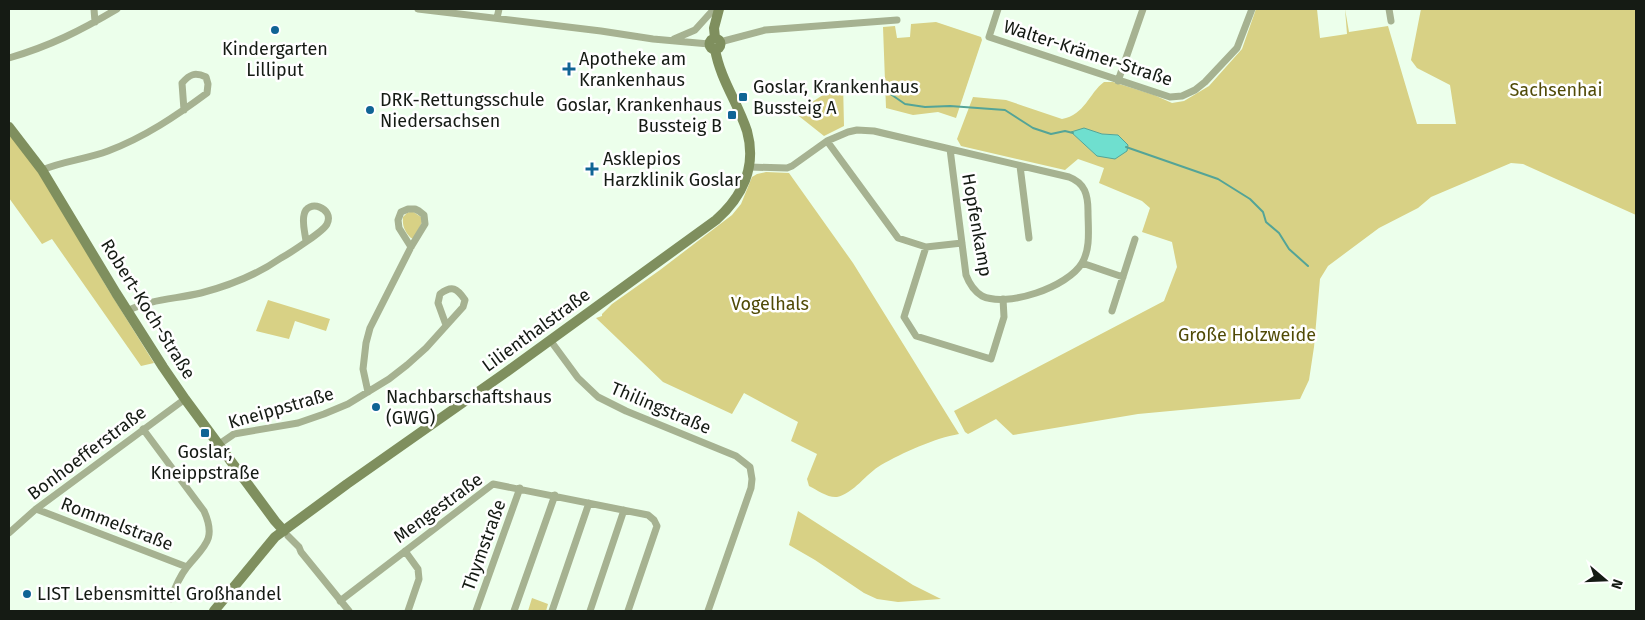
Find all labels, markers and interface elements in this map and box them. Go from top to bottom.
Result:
street label: Walter-Krämer-Straße [1001,15,1175,91]
marker: Kindergarten Lilliput [269,24,281,36]
place label: Kindergarten Lilliput [222,38,328,81]
place label: Apotheke am Krankenhaus [579,48,686,91]
marker: Apotheke am Krankenhaus [563,63,575,75]
place label: Goslar, Krankenhaus Bussteig A [753,76,919,119]
park label: Sachsenhai [1510,79,1602,101]
place label: DRK-Rettungsschule Niedersachsen [380,89,545,132]
marker: Goslar, Krankenhaus Bussteig A [737,91,749,103]
place label: Goslar, Krankenhaus Bussteig B [556,94,722,137]
marker: DRK-Rettungsschule Niedersachsen [364,104,376,116]
marker: Goslar, Krankenhaus Bussteig B [726,109,738,121]
place label: Asklepios Harzklinik Goslar [603,148,741,191]
marker: Asklepios Harzklinik Goslar [585,162,599,176]
street label: Hopfenkamp [957,172,997,278]
street label: Robert-Koch-Straße [96,235,200,383]
street label: Lilienthalstraße [478,283,594,377]
park label: Vogelhals [731,293,809,315]
park label: Große Holzweide [1178,324,1316,346]
street label: Thilingstraße [608,377,714,439]
street label: Kneippstraße [226,382,336,434]
place label: Nachbarschaftshaus (GWG) [386,386,552,429]
street label: Bonhoefferstraße [23,401,151,505]
marker: Nachbarschaftshaus (GWG) [370,401,382,413]
marker: Goslar, Kneippstraße [199,427,211,439]
place label: Goslar, Kneippstraße [151,441,259,484]
street label: Mengestraße [389,468,487,548]
street label: Rommelstraße [58,492,176,556]
street label: Thymstraße [457,496,511,594]
north arrow [1580,555,1630,605]
text: N [1607,577,1626,591]
place label: LIST Lebensmittel Großhandel [37,583,281,605]
marker: LIST Lebensmittel Großhandel [21,588,33,600]

